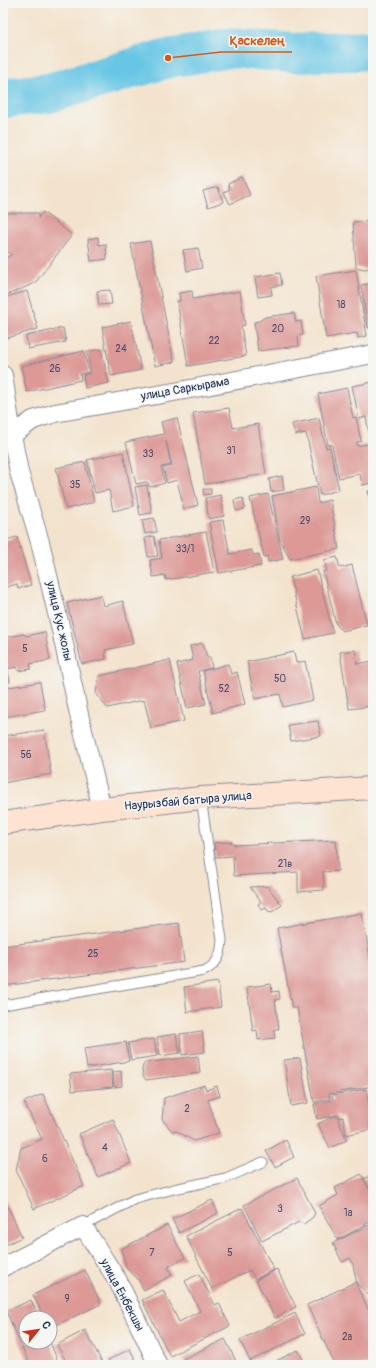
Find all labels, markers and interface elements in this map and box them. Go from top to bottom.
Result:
callout: Қаскелең [221,27,292,52]
text: Қаскелең [230,33,285,49]
house number: 18 [337,299,345,311]
house number: 20 [272,323,284,335]
house number: 22 [208,335,220,347]
house number: 24 [115,343,127,355]
house number: 26 [49,363,61,375]
street label: улица Саркырама [139,374,231,404]
house number: 31 [226,445,236,457]
house number: 33 [142,448,154,460]
house number: 35 [70,479,81,491]
house number: 29 [300,515,310,527]
house number: 33/1 [176,543,194,555]
street label: улица Кус жолы [42,579,76,663]
house number: 5 [22,643,28,655]
house number: 50 [274,673,286,685]
house number: 52 [218,683,230,695]
house number: 56 [20,749,32,761]
street label: Наурызбай батыра улица [123,788,253,814]
house number: 21в [278,858,292,870]
house number: 25 [87,948,99,960]
house number: 2 [184,1103,190,1115]
house number: 4 [102,1142,108,1154]
house number: 6 [42,1153,48,1165]
house number: 3 [277,1203,283,1215]
house number: 1а [344,1207,353,1219]
house number: 7 [149,1247,155,1259]
house number: 5 [227,1247,233,1259]
street label: улица Енбекшы [96,1255,148,1334]
house number: 9 [64,1293,70,1305]
north arrow [18,1310,58,1350]
text: С [39,1319,54,1332]
house number: 2а [342,1331,352,1343]

